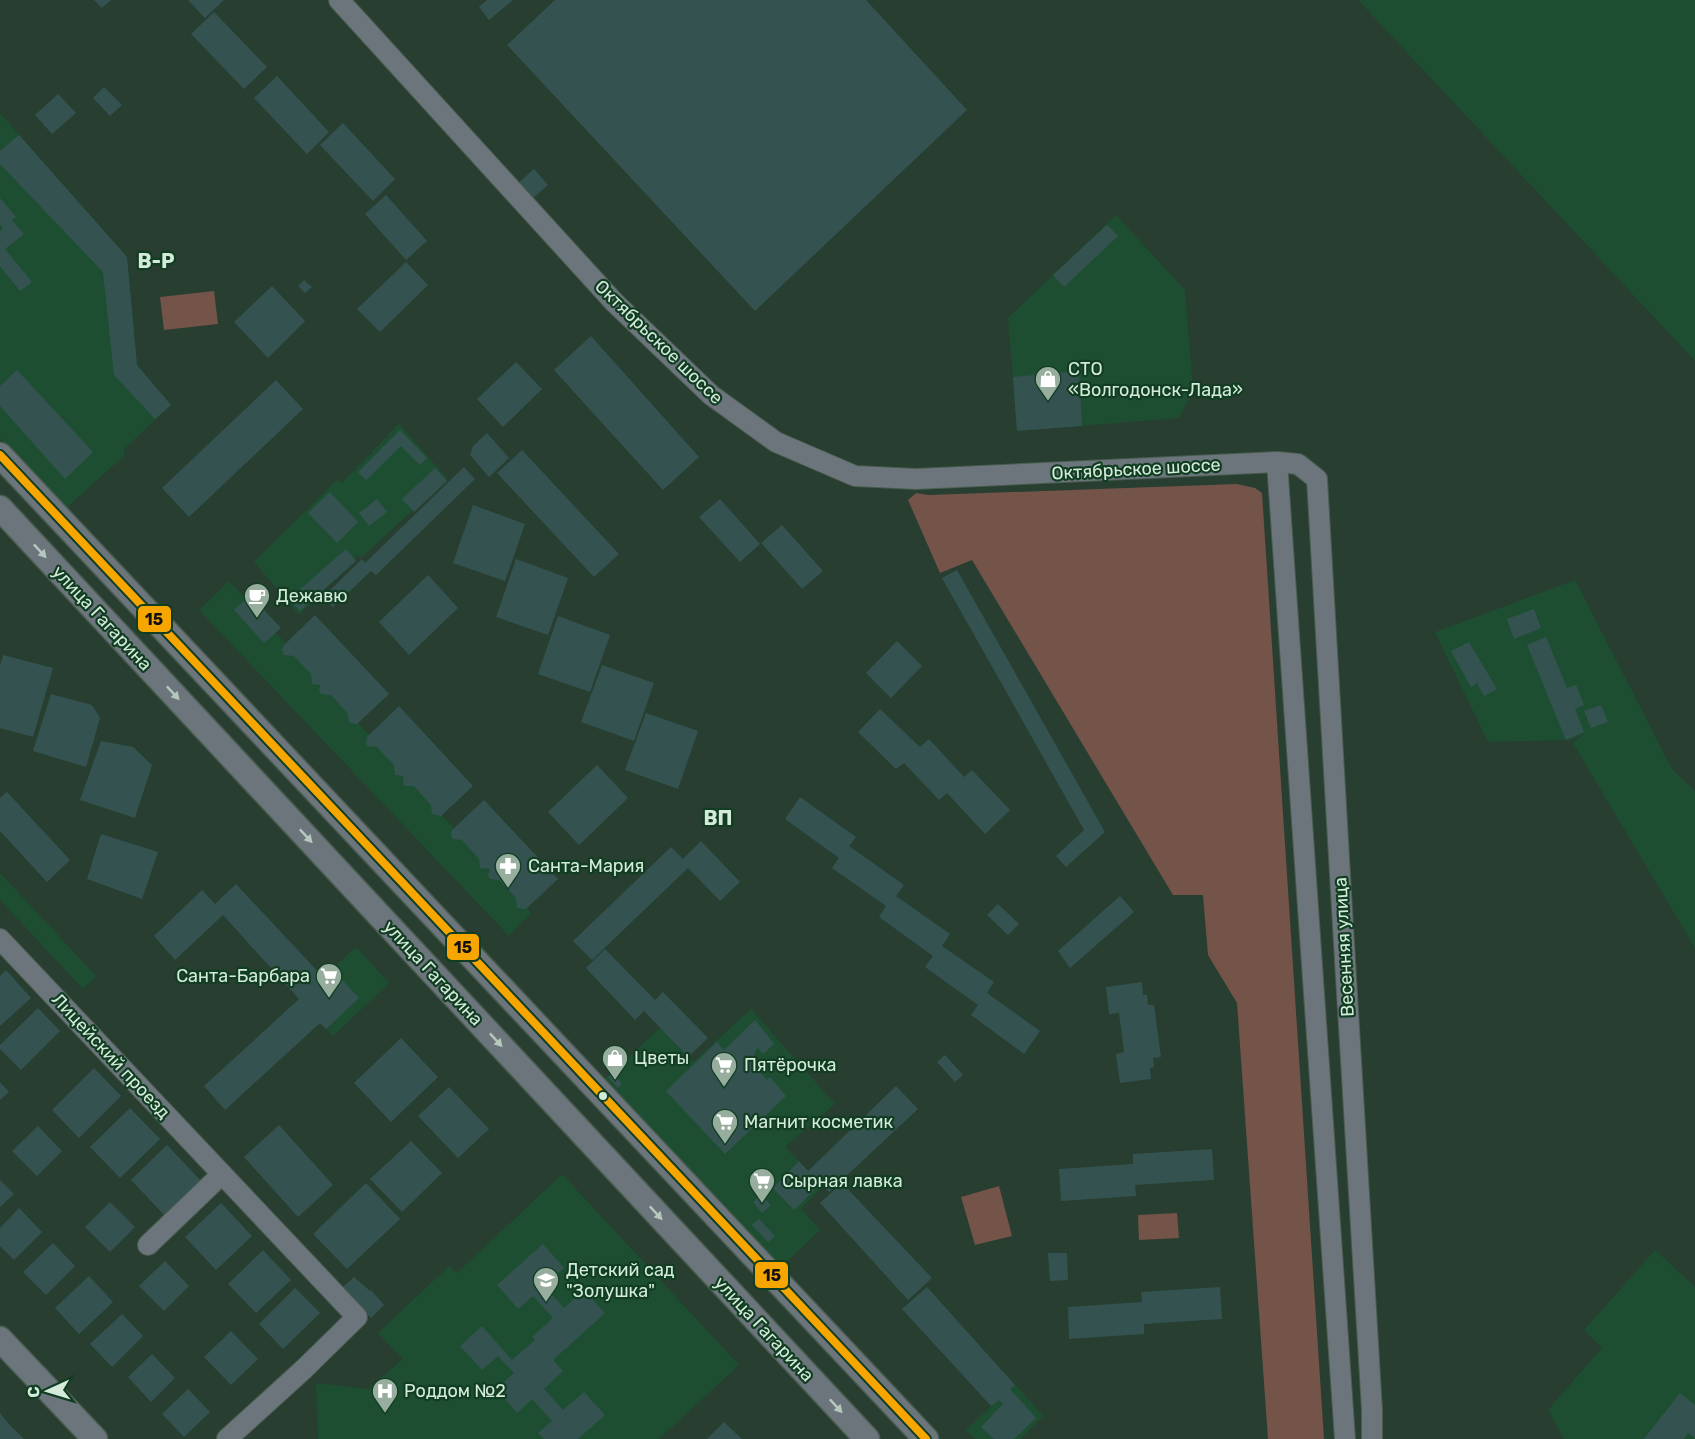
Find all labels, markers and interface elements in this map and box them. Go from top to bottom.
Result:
district label: В-Р [137,249,175,273]
street label: Октябрьское шоссе [590,275,728,409]
place label: СТО «Волгодонск-Лада» [1068,358,1243,401]
shop icon: СТО «Волгодонск-Лада» [1033,364,1063,402]
street label: Октябрьское шоссе [1051,454,1221,484]
one-way arrow [33,543,47,558]
street label: улица Гагарина [48,561,156,675]
cafe icon: Дежавю [242,581,272,619]
place label: Дежавю [276,585,348,607]
line badge: 15 [137,605,172,633]
text: 15 [145,610,163,629]
one-way arrow [166,686,180,701]
district label: ВП [704,806,732,830]
one-way arrow [298,829,312,843]
pharmacy icon: Санта-Мария [493,851,523,889]
place label: Санта-Мария [528,855,644,877]
street label: Весенняя улица [1329,877,1359,1017]
street label: улица Гагарина [379,916,487,1030]
line badge: 15 [446,933,480,961]
text: 15 [454,938,472,957]
supermarket icon: Санта-Барбара [314,961,344,999]
place label: Санта-Барбара [176,965,310,987]
street label: Лицейский проезд [47,989,175,1123]
one-way arrow [488,1033,502,1047]
shop icon: Цветы [600,1043,630,1081]
place label: Цветы [634,1047,689,1069]
supermarket icon: Пятёрочка [709,1050,739,1088]
place label: Пятёрочка [744,1054,837,1076]
unlabelled marker [597,1090,609,1102]
supermarket icon: Магнит косметик [710,1107,740,1145]
place label: Магнит косметик [744,1111,894,1133]
supermarket icon: Сырная лавка [747,1166,777,1204]
place label: Сырная лавка [782,1170,903,1192]
one-way arrow [649,1205,662,1220]
place label: Детский сад "Золушка" [566,1259,675,1302]
line badge: 15 [754,1261,789,1289]
school or university icon: Детский сад "Золушка" [531,1265,561,1303]
text: 15 [763,1266,781,1285]
street label: улица Гагарина [710,1272,818,1386]
north arrow [18,1361,78,1421]
hospital icon: Роддом №2 [370,1376,400,1414]
place label: Роддом №2 [404,1380,506,1402]
text: С [24,1386,43,1398]
one-way arrow [829,1398,843,1413]

